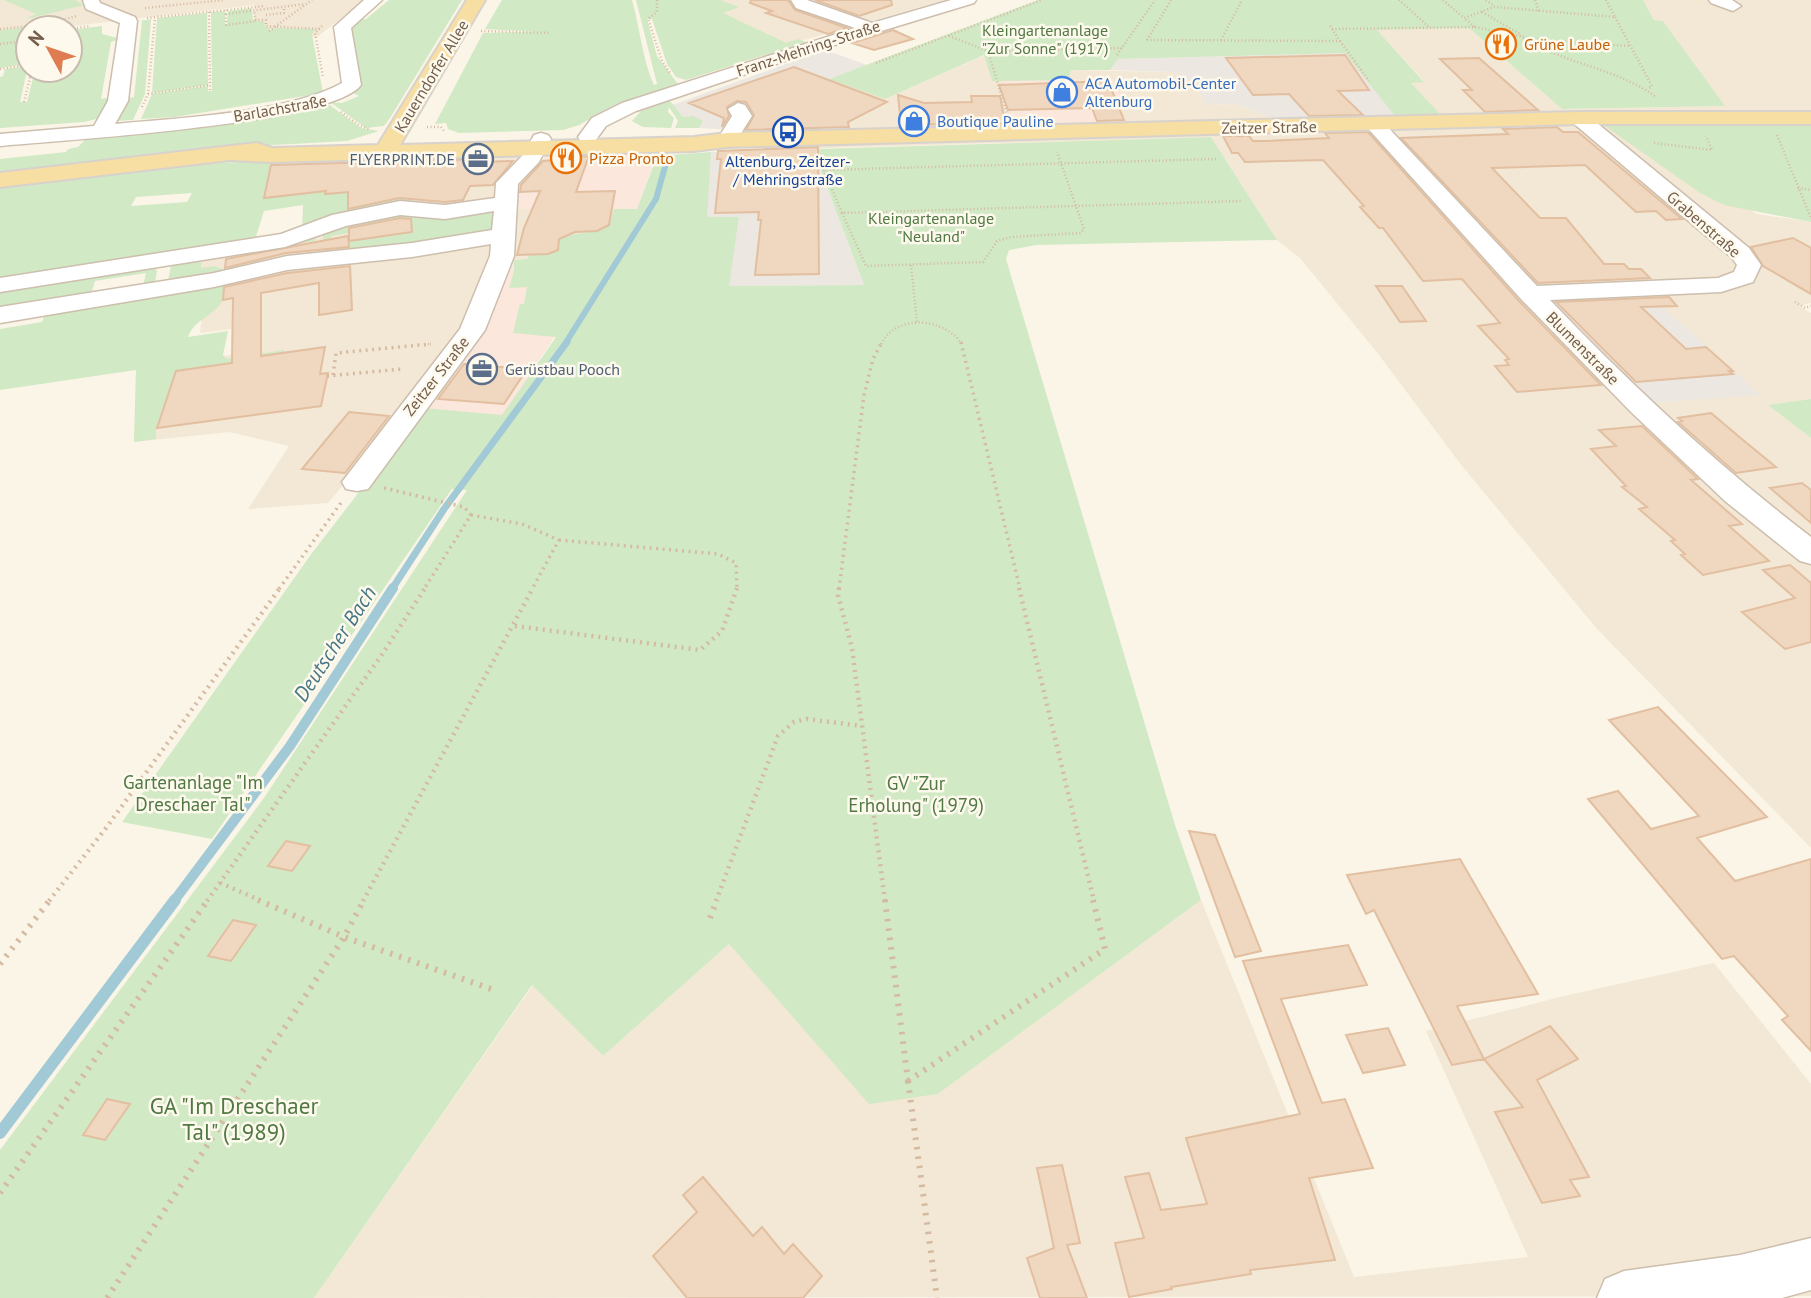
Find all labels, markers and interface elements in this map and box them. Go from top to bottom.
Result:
north arrow [14,14,84,84]
street label: Franz-Mehring-Straße [734,15,882,81]
street label: Kauerndorfer Allee [390,16,472,136]
park label: Kleingartenanlage "Zur Sonne" (1917) [982,20,1108,58]
text: N [23,26,49,51]
restaurant icon: Grüne Laube [1484,27,1518,61]
place label: Grüne Laube [1524,34,1610,54]
place label: ACA Automobil-Center Altenburg [1085,73,1237,111]
shop icon: ACA Automobil-Center Altenburg [1045,75,1079,109]
street label: Barlachstraße [232,90,328,126]
shop icon: Boutique Pauline [897,104,931,138]
place label: Boutique Pauline [937,111,1054,131]
bus stop icon: Altenburg, Zeitzer- / Mehringstraße [771,115,805,149]
street label: Zeitzer Straße [1221,116,1317,138]
restaurant icon: Pizza Pronto [549,141,583,175]
office icon: FLYERPRINT.DE [461,142,495,176]
place label: Pizza Pronto [589,148,674,168]
place label: FLYERPRINT.DE [350,149,455,169]
place label: Altenburg, Zeitzer- / Mehringstraße [725,151,851,189]
street label: Grabenstraße [1663,186,1745,262]
park label: Kleingartenanlage "Neuland" [868,208,994,246]
street label: Blumenstraße [1542,307,1624,389]
street label: Zeitzer Straße [399,332,473,420]
office icon: Gerüstbau Pooch [465,352,499,386]
place label: Gerüstbau Pooch [505,359,620,379]
water label: Deutscher Bach [287,581,382,707]
park label: Gartenanlage "Im Dreschaer Tal" [123,770,263,816]
park label: GV "Zur Erholung" (1979) [848,771,984,817]
park label: GA "Im Dreschaer Tal" (1989) [150,1091,318,1146]

